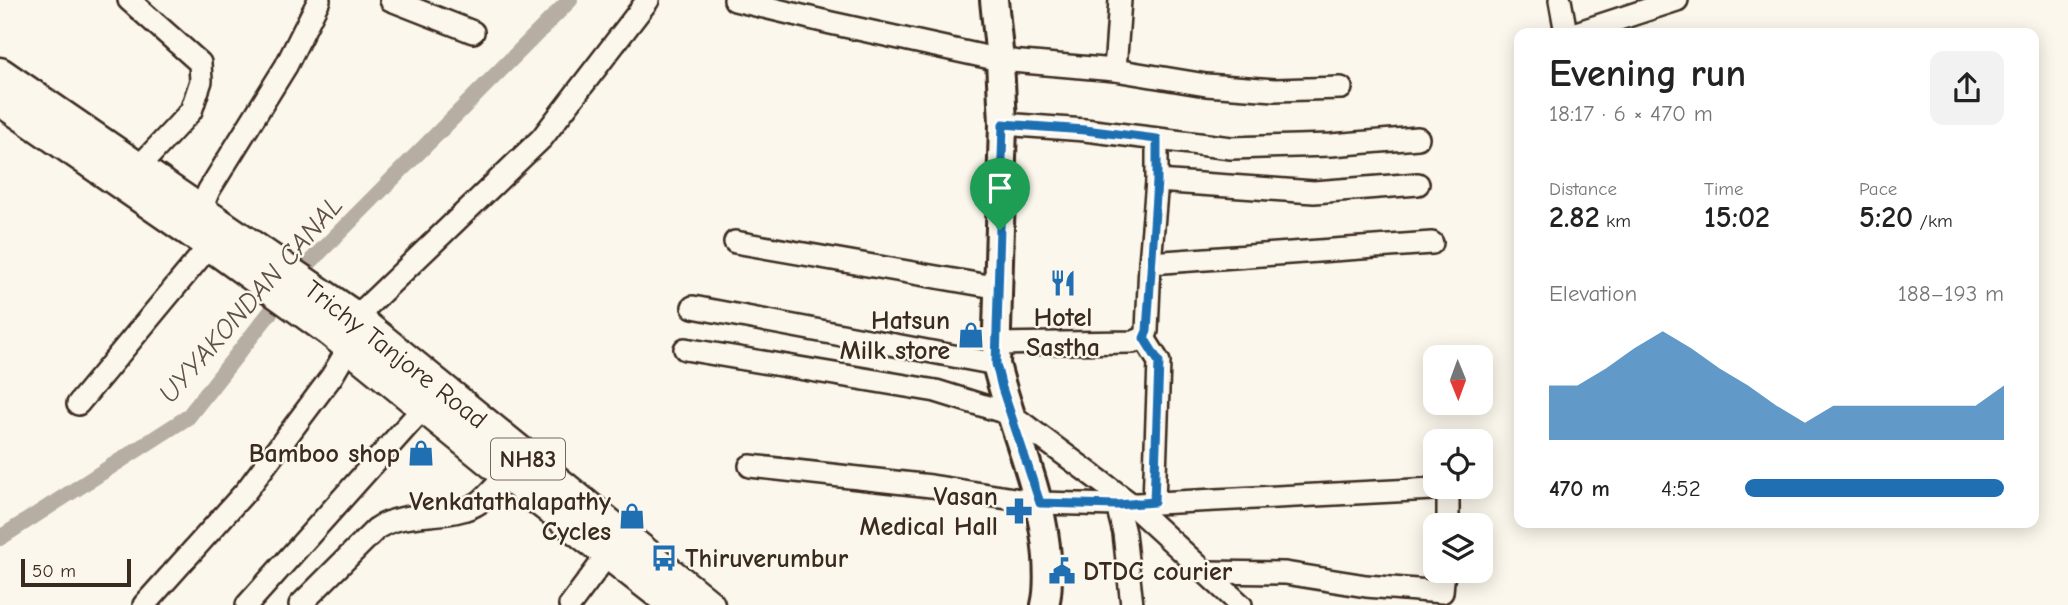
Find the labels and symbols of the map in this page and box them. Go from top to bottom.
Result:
pin [970,158,1030,230]
water label: UYYAKONDAN CANAL [152,190,349,410]
restaurant icon: Hotel Sastha [1048,268,1078,298]
street label: Trichy Tanjore Road [298,274,493,435]
place label: Hotel Sastha [1026,303,1100,363]
place label: Hatsun Milk store [840,306,950,366]
shop icon: Hatsun Milk store [956,320,986,350]
north arrow [1423,345,1493,415]
shop icon: Bamboo shop [406,438,436,468]
road number: NH83 [491,438,565,480]
place label: Bamboo shop [249,439,400,469]
place label: Vasan Medical Hall [860,482,998,542]
place label: Venkatathalapathy Cycles [409,487,611,547]
pharmacy icon: Vasan Medical Hall [1004,496,1034,526]
shop icon: Venkatathalapathy Cycles [617,501,647,531]
bus stop icon: Thiruverumbur [649,543,679,573]
place label: Thiruverumbur [685,544,849,574]
scale bar [21,556,131,588]
public building icon: DTDC courier [1047,556,1077,586]
place label: DTDC courier [1083,557,1233,587]

